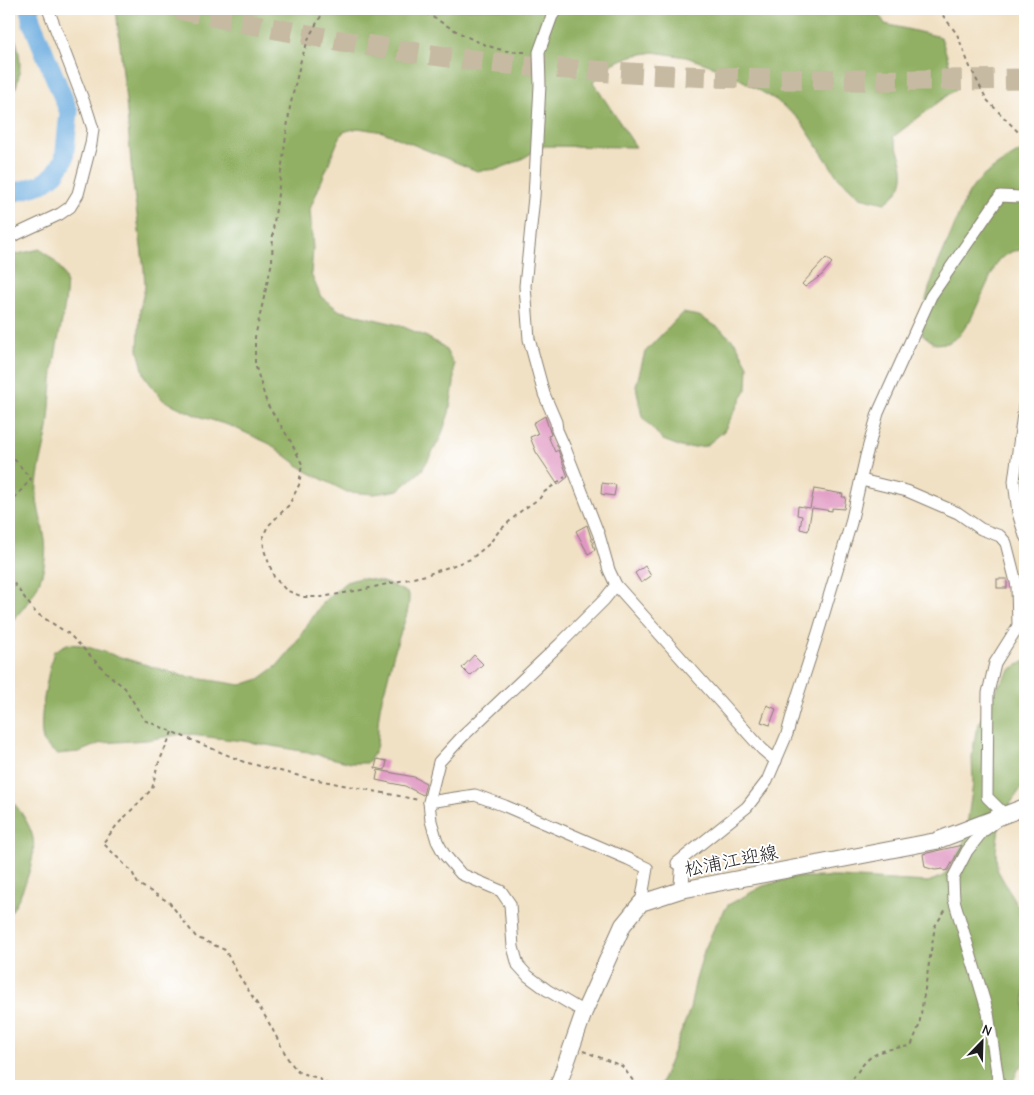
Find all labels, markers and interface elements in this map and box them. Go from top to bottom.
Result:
street label: 松浦江迎線 [682,841,780,881]
north arrow [956,1018,1006,1068]
text: N [979,1021,994,1040]

